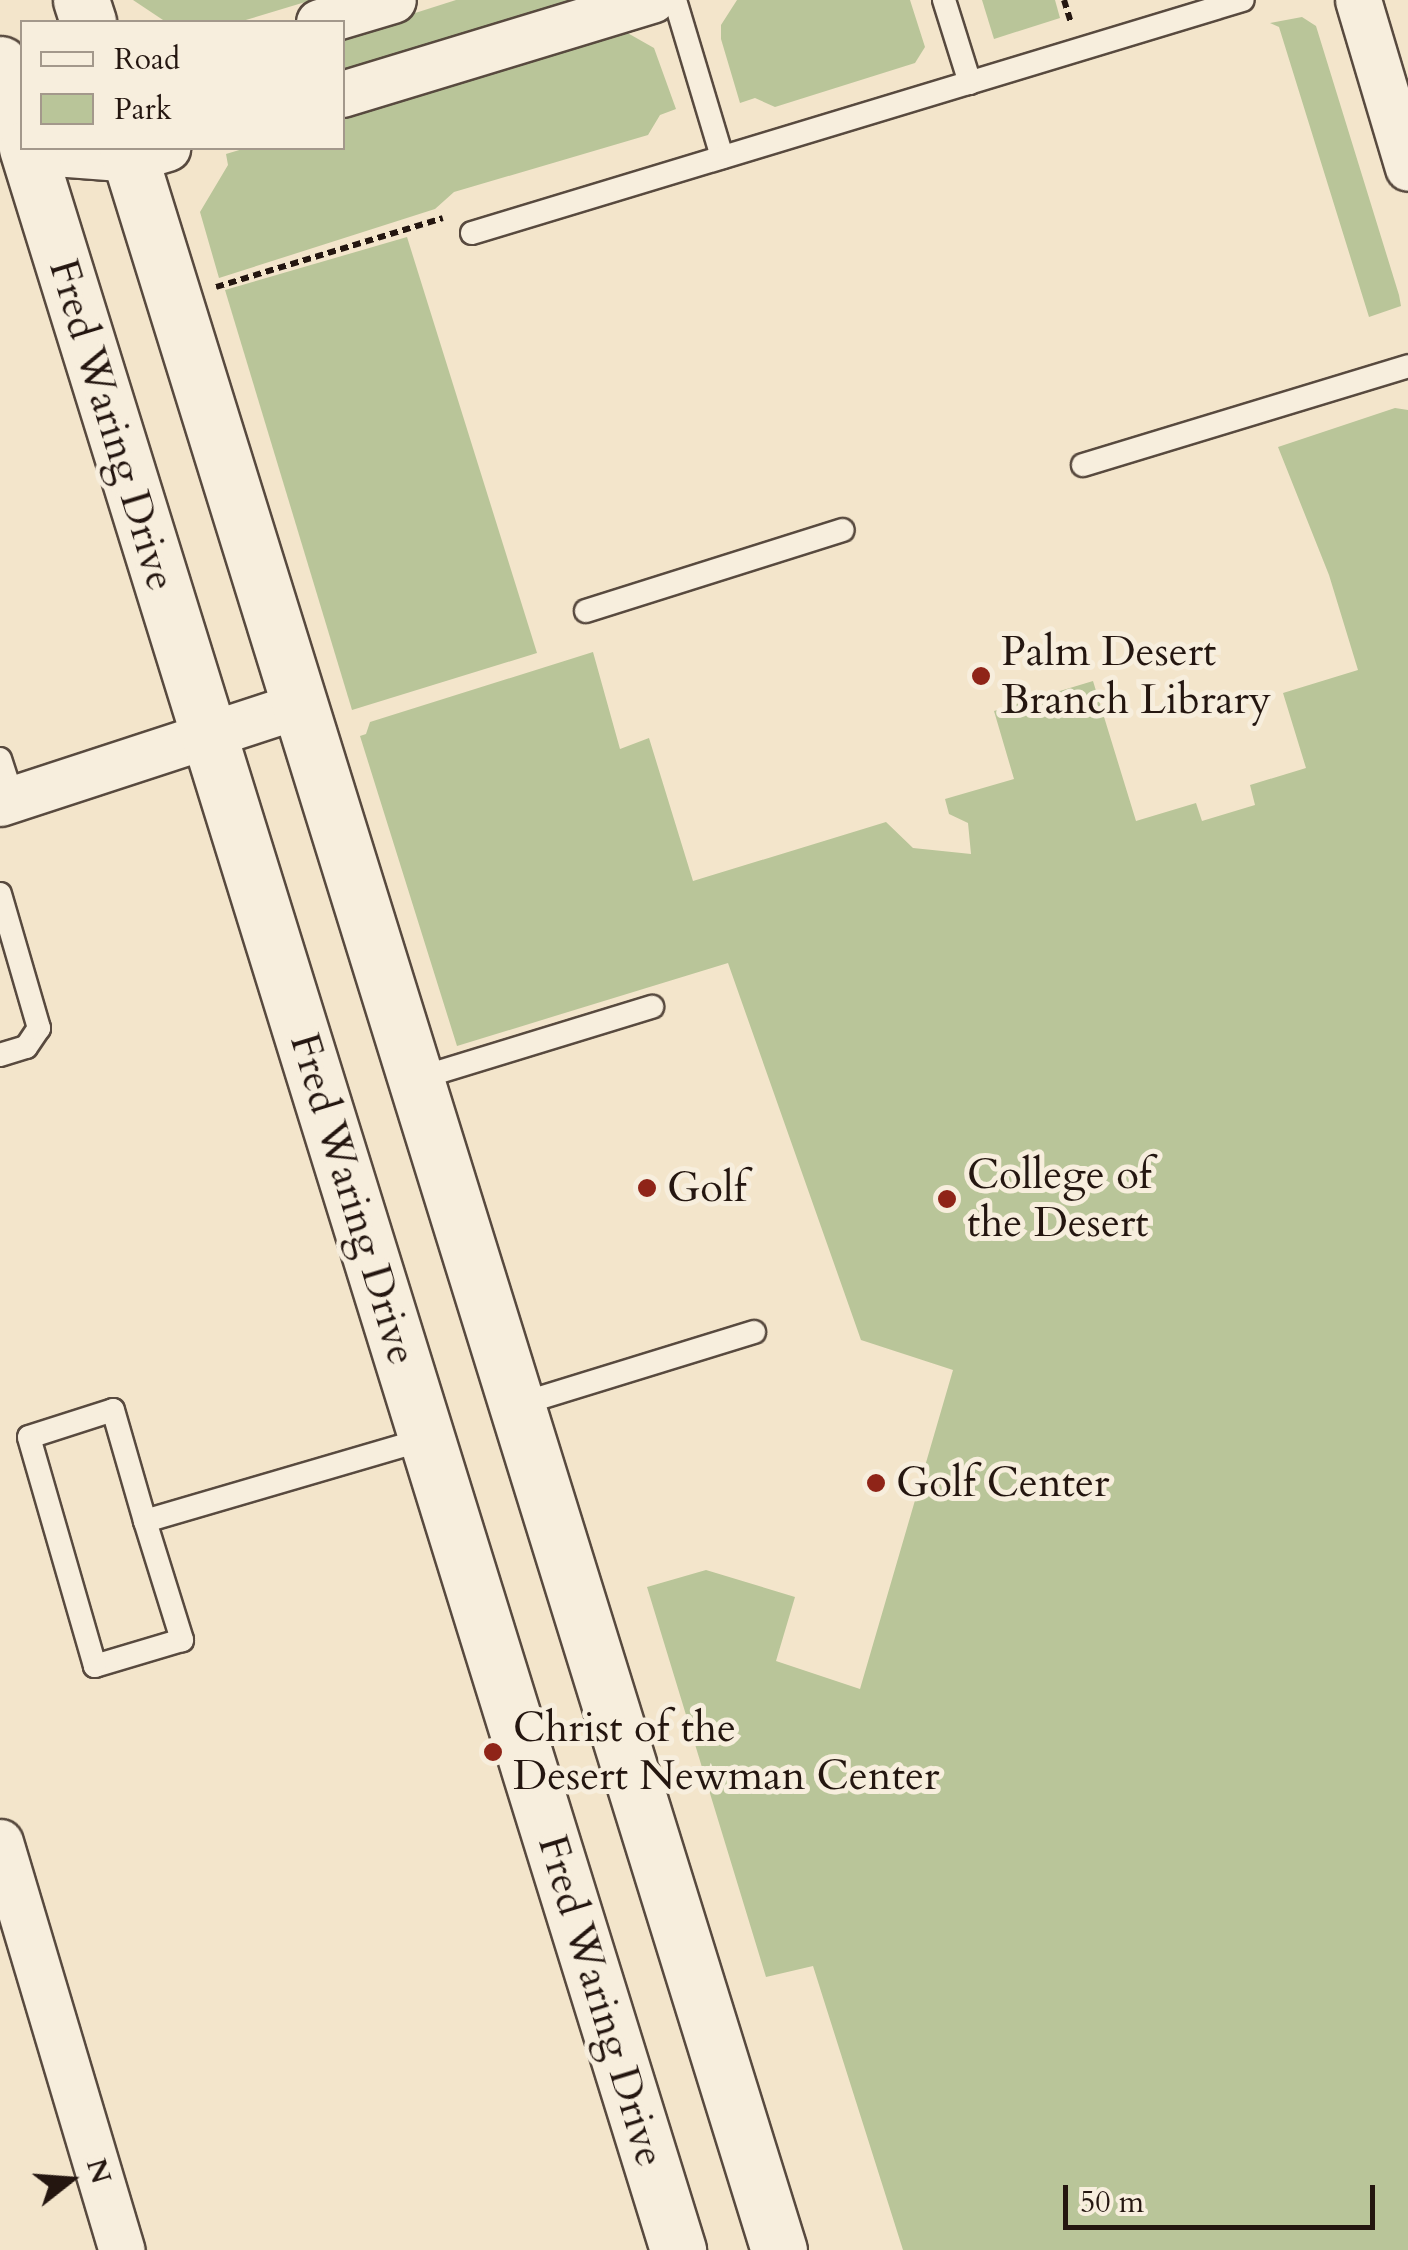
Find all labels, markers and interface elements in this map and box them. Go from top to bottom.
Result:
legend [20,20,345,150]
text: Road [114,39,180,80]
text: Park [114,89,172,130]
street label: Fred Waring Drive [38,253,186,597]
place label: Palm Desert Branch Library [1001,627,1271,726]
marker: Palm Desert Branch Library [970,665,992,687]
street label: Fred Waring Drive [279,1027,427,1371]
place label: College of the Desert [967,1150,1152,1248]
place label: Golf [667,1163,746,1213]
marker: Golf [636,1177,658,1199]
marker: College of the Desert [936,1188,958,1210]
place label: Golf Center [896,1458,1109,1508]
marker: Golf Center [865,1472,887,1494]
place label: Christ of the Desert Newman Center [513,1703,939,1802]
marker: Christ of the Desert Newman Center [482,1741,504,1763]
street label: Fred Waring Drive [527,1829,675,2173]
north arrow [20,2130,120,2230]
text: N [77,2154,120,2188]
scale bar [1068,2165,1380,2227]
text: 50 m [1080,2182,1144,2223]

